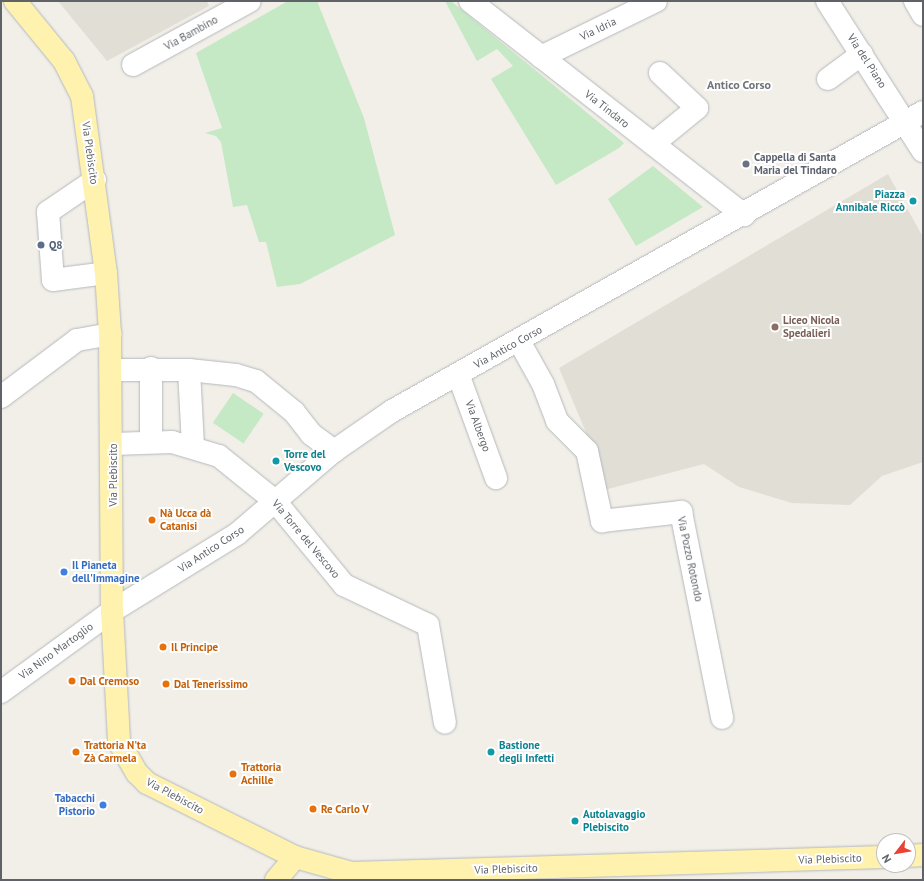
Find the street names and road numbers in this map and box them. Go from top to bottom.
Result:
street label: Via Bambino [162,13,220,53]
street label: Via Idria [578,15,618,43]
street label: Via del Piano [845,32,889,90]
street label: Via Tindaro [582,87,632,131]
street label: Via Plebiscito [79,121,101,185]
street label: Via Antico Corso [471,323,545,371]
street label: Via Albergo [463,398,493,454]
street label: Via Plebiscito [106,443,120,507]
street label: Via Torre del Vescovo [269,497,343,581]
street label: Via Pozzo Rotondo [675,515,705,603]
street label: Via Antico Corso [175,523,247,575]
street label: Via Nino Martoglio [16,620,96,682]
street label: Via Plebiscito [144,775,206,817]
street label: Via Plebiscito [798,851,862,867]
street label: Via Plebiscito [474,861,538,877]

